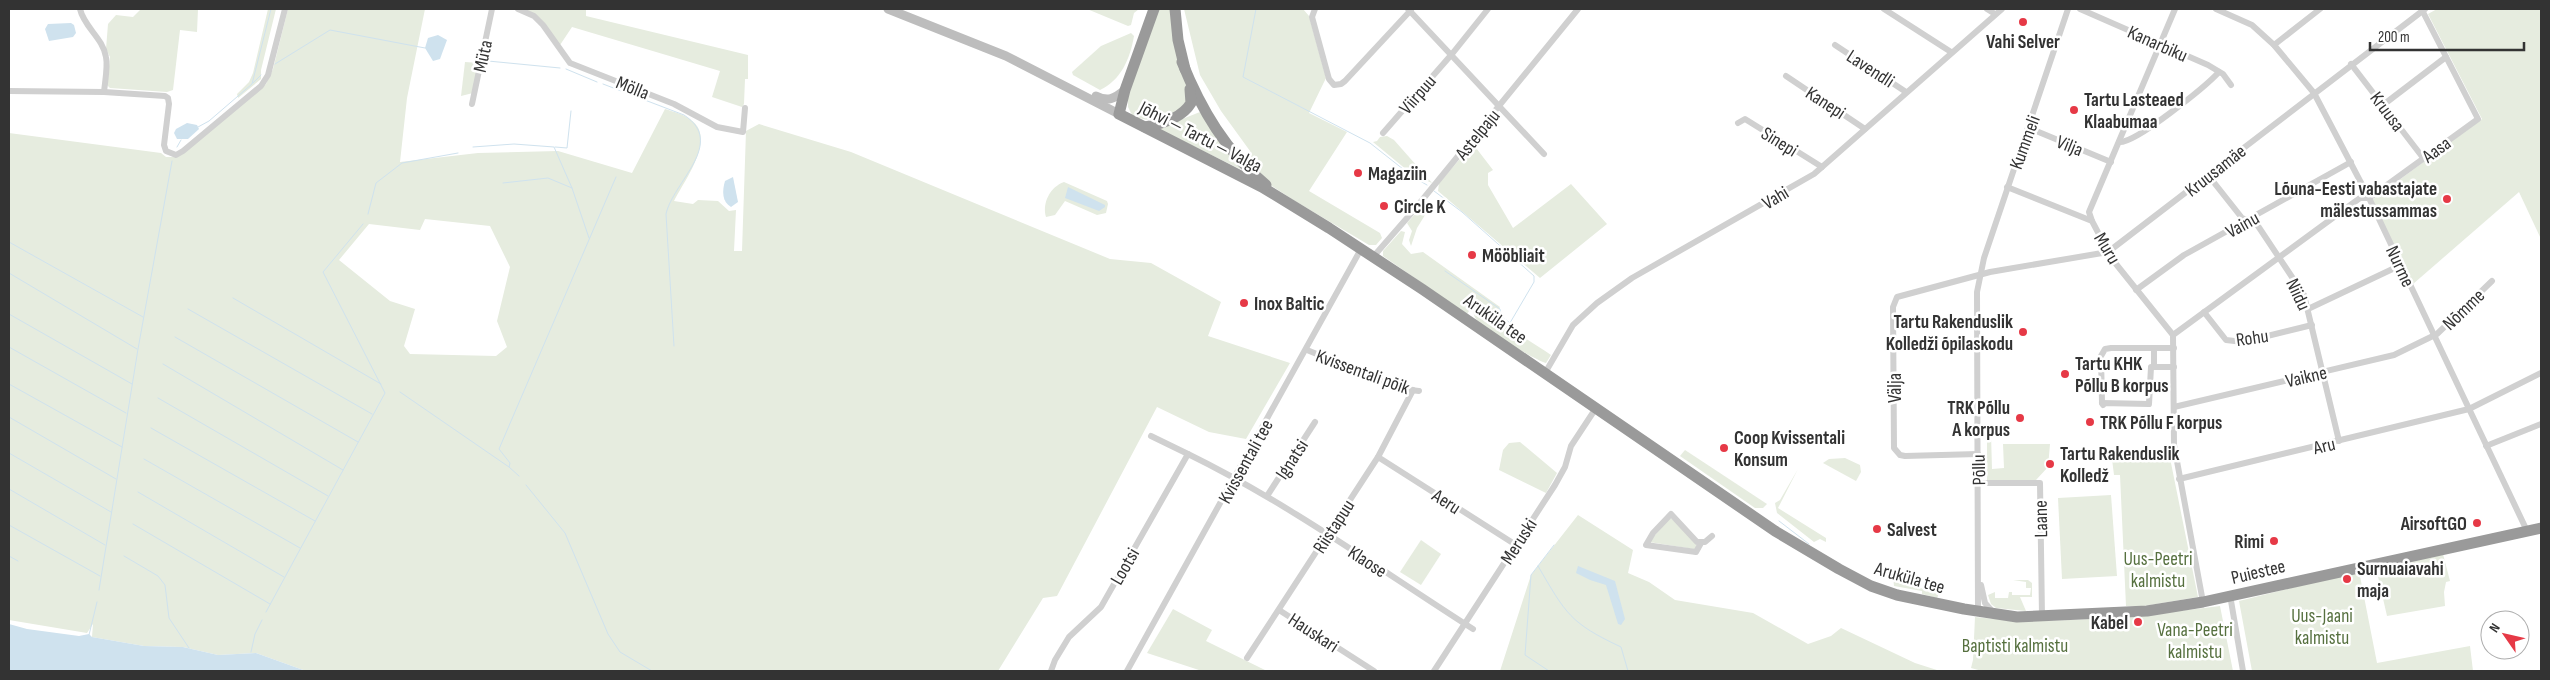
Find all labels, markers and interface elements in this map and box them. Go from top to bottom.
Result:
marker: Vahi Selver [2017,16,2029,28]
scale bar [2370,20,2524,52]
street label: Kanarbiku [2124,21,2191,68]
text: 200 m [2378,28,2410,47]
place label: Vahi Selver [1986,31,2060,54]
street label: Müta [469,38,498,74]
street label: Lavendli [1842,45,1898,93]
street label: Mölla [613,71,652,105]
street label: Viirpuu [1395,71,1442,119]
street label: Kanepi [1801,82,1849,125]
street label: Kruusa [2364,87,2409,136]
place label: Tartu Lasteaed Klaabumaa [2084,89,2184,134]
street label: Jõhvi — Tartu — Valga [1134,96,1266,178]
marker: Tartu Lasteaed Klaabumaa [2068,104,2080,116]
street label: Astelpaju [1450,105,1505,166]
street label: Kummeli [2005,112,2046,173]
street label: Sinepi [1757,122,1802,162]
street label: Vilja [2053,131,2086,162]
street label: Aasa [2417,132,2456,169]
street label: Kruusamäe [2181,140,2251,202]
place label: Magaziin [1368,163,1427,186]
marker: Magaziin [1352,167,1364,179]
place label: Lõuna-Eesti vabastajate mälestussammas [2274,178,2437,223]
street label: Vahi [1758,181,1793,215]
marker: Lõuna-Eesti vabastajate mälestussammas [2441,193,2453,205]
place label: Circle K [1394,196,1446,219]
marker: Circle K [1378,200,1390,212]
street label: Vainu [2222,207,2264,244]
street label: Muru [2088,229,2125,269]
street label: Nurme [2380,242,2419,291]
place label: Mööbliait [1482,245,1545,268]
marker: Mööbliait [1466,249,1478,261]
street label: Niidu [2280,275,2315,314]
street label: Nõmme [2438,285,2490,336]
street label: Aruküla tee [1458,289,1531,349]
place label: Inox Baltic [1254,293,1325,316]
marker: Inox Baltic [1238,297,1250,309]
place label: Tartu Rakenduslik Kolledži õpilaskodu [1886,311,2013,356]
street label: Rohu [2235,325,2270,352]
marker: Tartu Rakenduslik Kolledži õpilaskodu [2017,326,2029,338]
street label: Kvissentali põik [1312,345,1413,400]
place label: Tartu KHK Põllu B korpus [2075,353,2168,398]
street label: Vaikne [2283,362,2329,393]
marker: Tartu KHK Põllu B korpus [2059,368,2071,380]
street label: Välja [1884,373,1907,403]
place label: TRK Põllu A korpus [1947,397,2010,442]
marker: TRK Põllu A korpus [2014,412,2026,424]
place label: TRK Põllu F korpus [2100,412,2222,435]
street label: Kvissentali tee [1214,416,1279,508]
marker: TRK Põllu F korpus [2084,416,2096,428]
place label: Coop Kvissentali Konsum [1734,427,1845,472]
street label: Aru [2310,433,2338,460]
street label: Ignatsi [1271,436,1314,484]
marker: Coop Kvissentali Konsum [1718,442,1730,454]
place label: Tartu Rakenduslik Kolledž [2060,443,2180,488]
street label: Põllu [1968,454,1991,486]
marker: Tartu Rakenduslik Kolledž [2044,458,2056,470]
street label: Aeru [1427,484,1465,520]
street label: Riistapuu [1308,496,1360,558]
street label: Laane [2030,500,2053,538]
place label: AirsoftGO [2400,513,2467,536]
street label: Meruski [1496,515,1543,569]
marker: AirsoftGO [2471,517,2483,529]
place label: Salvest [1887,519,1937,542]
marker: Salvest [1871,523,1883,535]
place label: Rimi [2234,531,2264,554]
marker: Rimi [2268,535,2280,547]
street label: Klaose [1343,541,1391,583]
street label: Lootsi [1106,544,1145,589]
park label: Uus-Peetri kalmistu [2123,548,2193,593]
street label: Puiestee [2229,555,2288,590]
street label: Aruküla tee [1871,557,1947,599]
place label: Surnuaiavahi maja [2357,558,2444,603]
marker: Surnuaiavahi maja [2341,573,2353,585]
park label: Uus-Jaani kalmistu [2291,605,2353,650]
street label: Hauskari [1284,609,1343,658]
north arrow [2480,610,2530,660]
place label: Kabel [2091,612,2128,635]
marker: Kabel [2132,616,2144,628]
park label: Vana-Peetri kalmistu [2157,619,2233,664]
text: N [2485,620,2504,636]
park label: Baptisti kalmistu [1962,635,2068,658]

